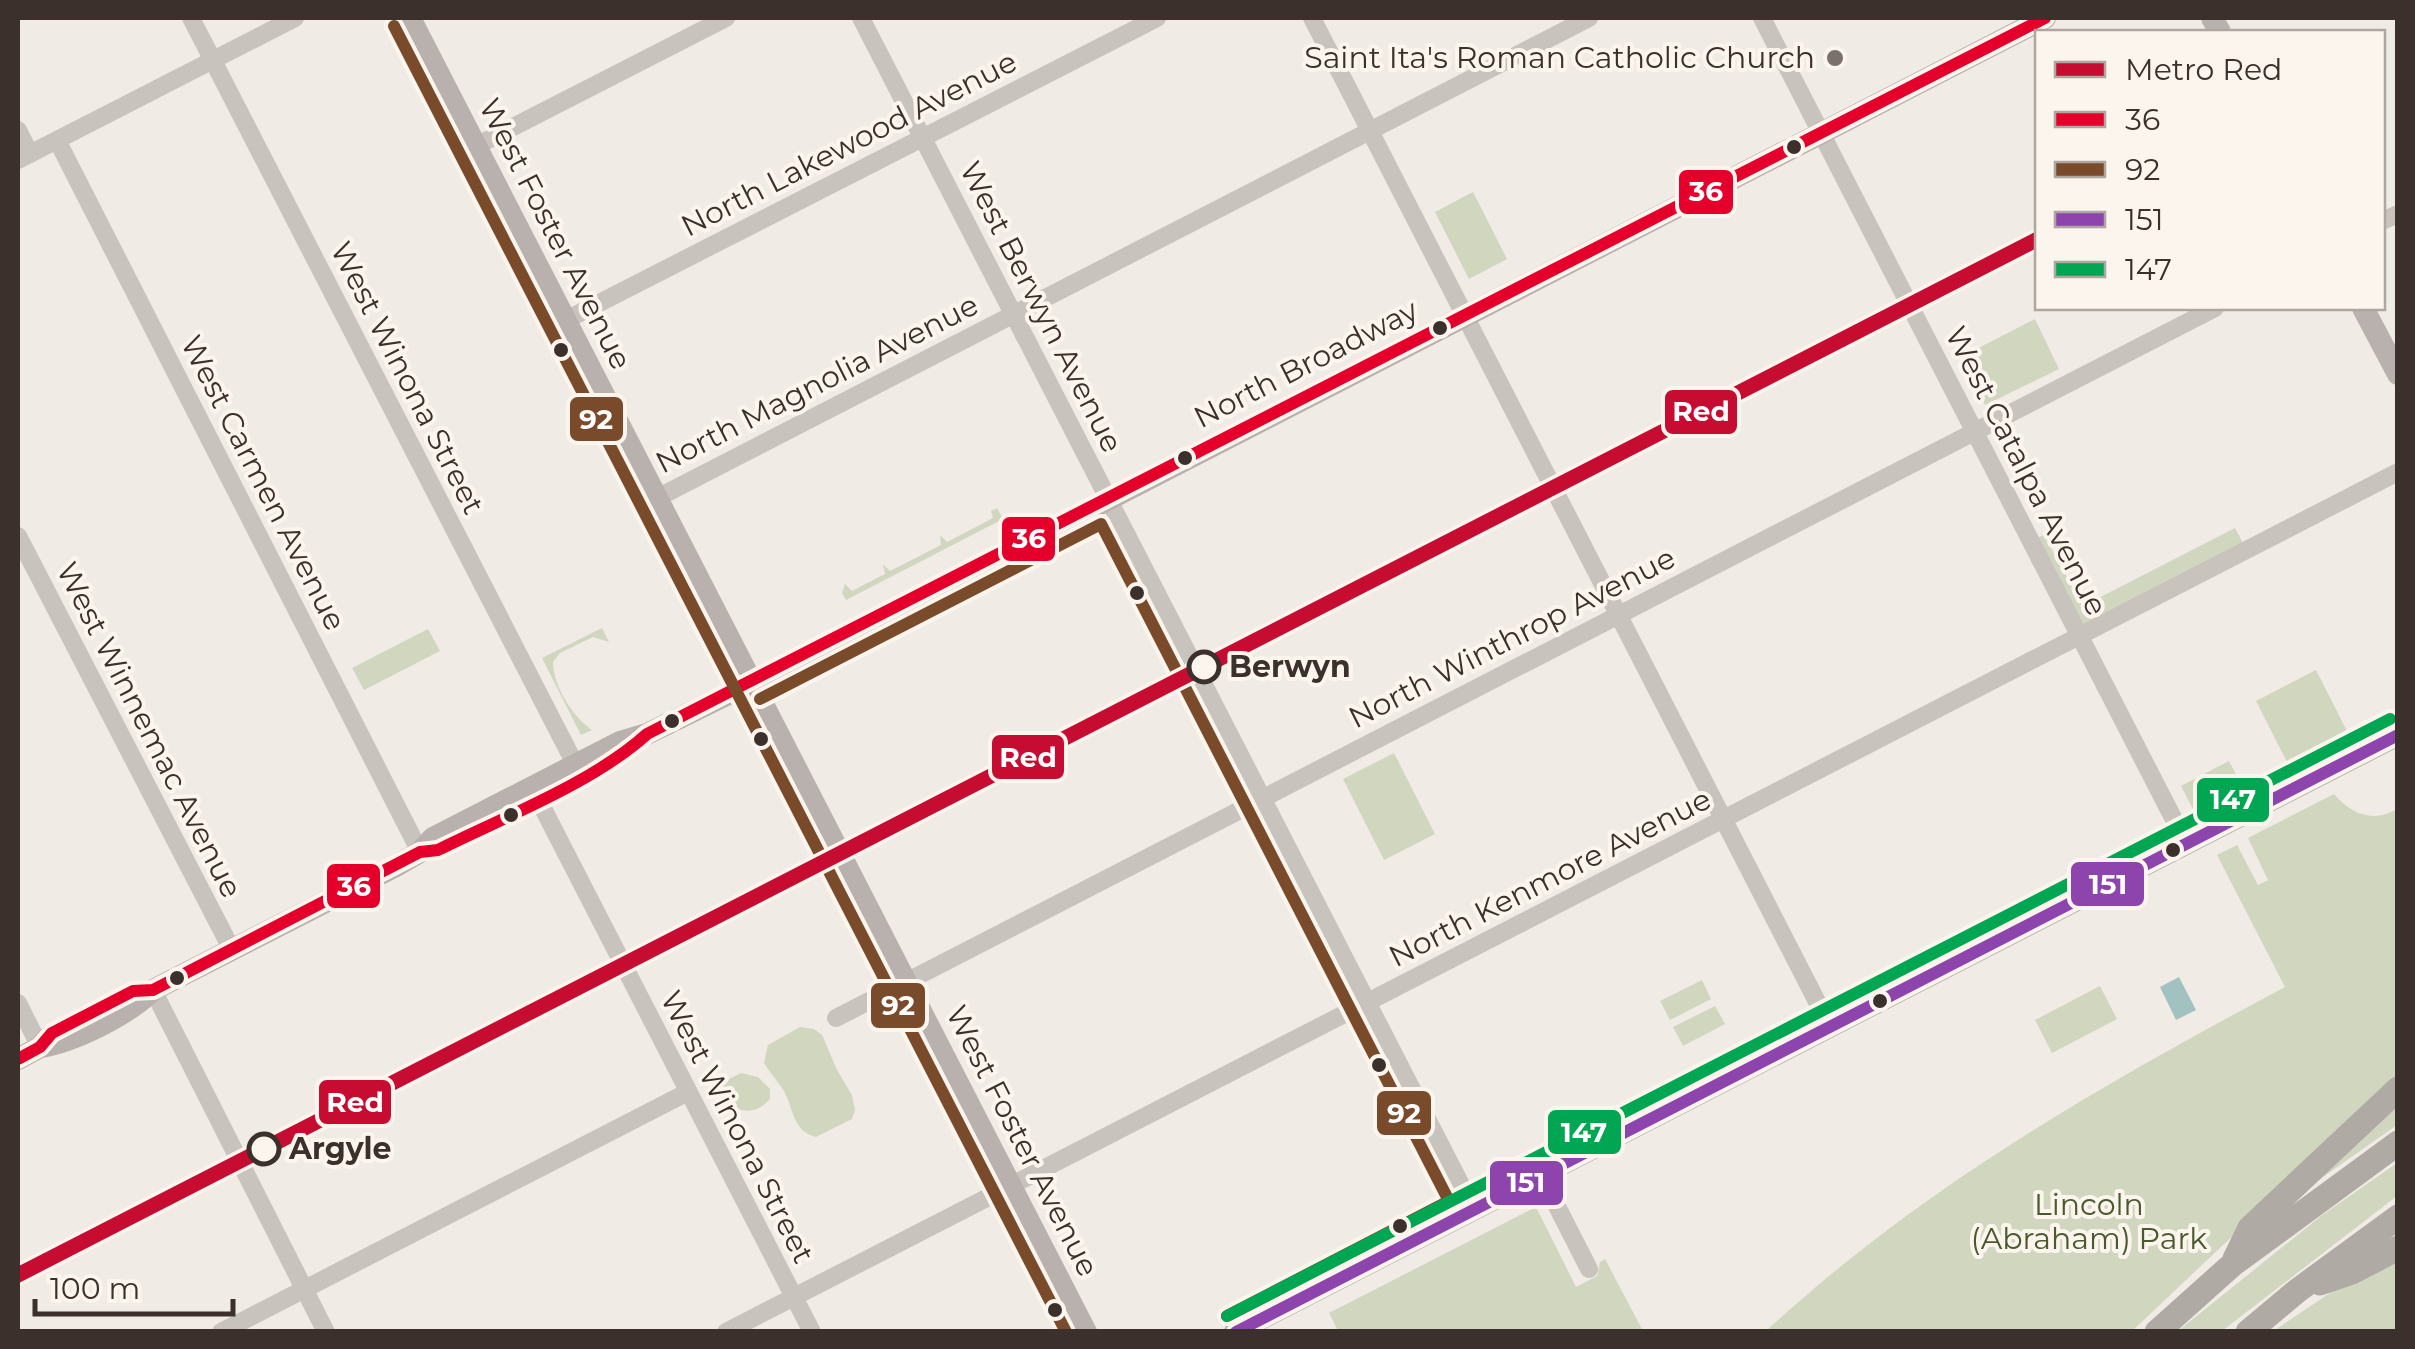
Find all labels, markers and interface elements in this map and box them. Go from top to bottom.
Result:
legend [2035,30,2385,310]
place label: Saint Ita's Roman Catholic Church [1304,39,1815,76]
street label: North Lakewood Avenue [675,43,1023,244]
marker: Saint Ita's Roman Catholic Church [1824,47,1846,69]
text: Metro Red [2125,51,2282,88]
street label: West Foster Avenue [471,92,640,375]
text: 36 [2125,101,2160,138]
unlabelled marker [1784,137,1804,157]
text: 92 [2125,151,2160,188]
street label: West Berwyn Avenue [952,155,1131,458]
line badge: 36 [1677,168,1735,216]
text: 36 [1688,174,1723,208]
text: 151 [2125,201,2164,238]
street label: West Winona Street [323,235,492,520]
text: 147 [2125,251,2172,288]
street label: North Magnolia Avenue [649,286,984,481]
street label: North Broadway [1188,291,1425,436]
unlabelled marker [1430,318,1450,338]
street label: West Catalpa Avenue [1937,320,2115,622]
street label: West Carmen Avenue [173,329,354,637]
unlabelled marker [551,340,571,360]
line badge: Red [1663,388,1739,436]
text: Red [1672,394,1730,428]
line badge: 92 [568,395,625,443]
text: 92 [579,402,613,436]
unlabelled marker [1175,448,1195,468]
line badge: 36 [1000,515,1057,563]
text: 36 [1011,521,1046,555]
street label: North Winthrop Avenue [1342,539,1681,736]
street label: West Winnemac Avenue [49,556,250,904]
unlabelled marker [1127,583,1147,603]
place label: Berwyn [1229,648,1351,685]
marker: Berwyn [1188,651,1220,683]
unlabelled marker [662,711,682,731]
unlabelled marker [751,729,771,749]
line badge: Red [990,733,1066,781]
text: Red [999,740,1057,774]
line badge: 147 [2195,776,2271,824]
street label: North Kenmore Avenue [1383,780,1717,975]
text: 147 [2210,782,2256,816]
unlabelled marker [501,805,521,825]
unlabelled marker [2163,840,2183,860]
line badge: 151 [2069,860,2146,908]
line badge: 36 [325,862,382,910]
text: 151 [2089,867,2127,901]
text: 36 [336,869,371,903]
unlabelled marker [167,968,187,988]
line badge: 92 [869,981,927,1030]
street label: West Winona Street [653,984,822,1269]
text: 92 [881,988,915,1022]
unlabelled marker [1870,991,1890,1011]
street label: West Foster Avenue [938,999,1107,1282]
unlabelled marker [1369,1055,1389,1075]
line badge: Red [317,1078,393,1126]
text: Red [326,1085,384,1119]
line badge: 92 [1375,1089,1433,1137]
text: 92 [1387,1096,1421,1130]
line badge: 147 [1546,1108,1623,1156]
text: 147 [1561,1115,1607,1149]
place label: Argyle [288,1130,392,1167]
marker: Argyle [248,1133,280,1165]
line badge: 151 [1488,1159,1565,1207]
text: 151 [1507,1165,1545,1199]
park label: Lincoln (Abraham) Park [1971,1186,2207,1257]
unlabelled marker [1390,1216,1410,1236]
scale bar [35,1254,232,1316]
text: 100 m [50,1270,140,1307]
unlabelled marker [1045,1300,1065,1320]

